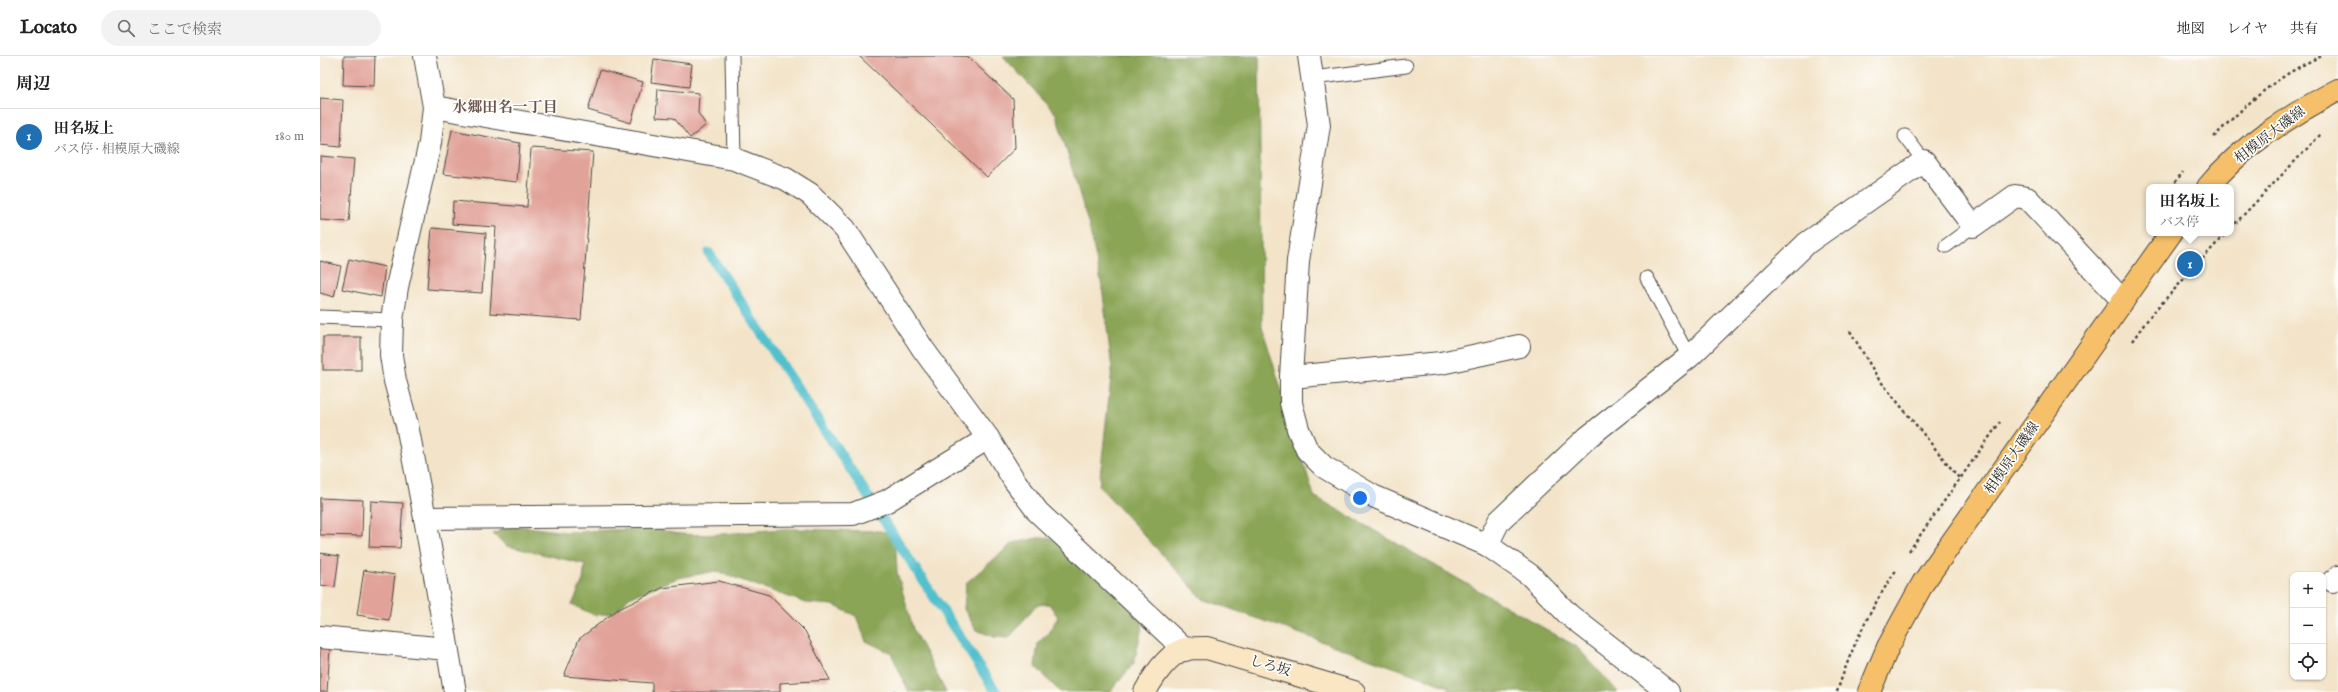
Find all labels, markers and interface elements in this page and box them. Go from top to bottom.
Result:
search box [101,10,381,46]
text: Locato [20,16,77,40]
icon: search [115,17,137,39]
text: ここで検索 [147,20,222,39]
text: 地図 [2177,20,2205,38]
text: レイヤ [2227,20,2268,38]
text: 共有 [2290,20,2318,38]
text: 周辺 [16,74,50,95]
district label: 水郷田名一丁目 [452,98,558,117]
street label: 相模原大磯線 [2231,103,2309,167]
text: 田名坂上 [54,119,114,138]
text: 1 [27,128,31,145]
text: 180 m [275,128,304,145]
text: バス停 · 相模原大磯線 [54,141,180,158]
popup [2146,184,2234,236]
text: 田名坂上 [2160,192,2220,211]
text: バス停 [2160,214,2199,231]
pin: 1 [2177,249,2203,279]
street label: 相模原大磯線 [1981,418,2043,498]
your location [1350,488,1370,508]
map controls [2290,572,2326,680]
button: + [2290,572,2326,608]
button: − [2290,608,2326,644]
button: locate [2290,644,2326,680]
street label: しろ坂 [1247,652,1293,680]

